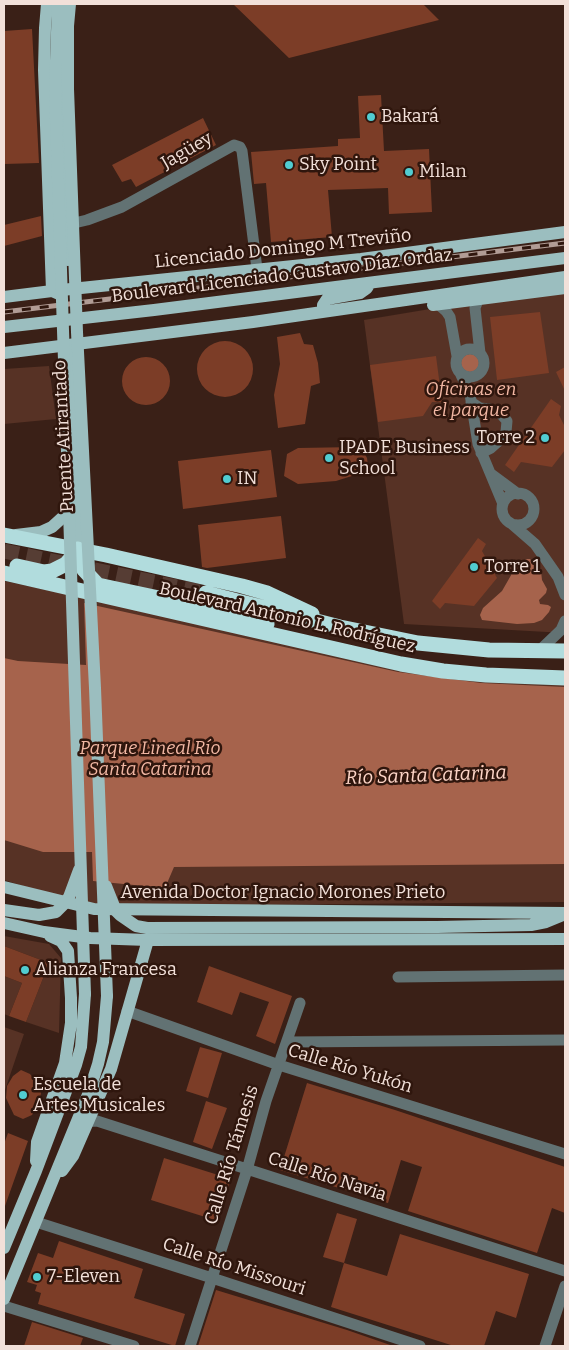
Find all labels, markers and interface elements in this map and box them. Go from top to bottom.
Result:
place label: Bakará [381,106,439,128]
marker: Bakará [365,111,377,123]
street label: Jagüey [158,128,216,174]
place label: Sky Point [299,154,377,176]
marker: Sky Point [283,159,295,171]
place label: Milan [419,161,467,183]
marker: Milan [403,166,415,178]
street label: Licenciado Domingo M Treviño [154,225,412,273]
street label: Boulevard Licenciado Gustavo Díaz Ordaz [110,244,454,308]
street label: Puente Atirantado [49,359,79,513]
park label: Oficinas en el parque [426,379,516,422]
place label: Torre 2 [477,427,535,449]
marker: Torre 2 [539,432,551,444]
place label: IPADE Business School [339,437,470,479]
marker: IPADE Business School [323,452,335,464]
place label: IN [237,468,258,490]
marker: IN [221,473,233,485]
place label: Torre 1 [484,556,540,578]
marker: Torre 1 [468,561,480,573]
street label: Boulevard Antonio L. Rodríguez [157,578,417,658]
park label: Parque Lineal Río Santa Catarina [79,738,221,781]
water label: Río Santa Catarina [345,762,507,790]
street label: Avenida Doctor Ignacio Morones Prieto [121,882,445,904]
place label: Alianza Francesa [35,959,177,981]
marker: Alianza Francesa [19,964,31,976]
street label: Calle Río Yukón [285,1040,415,1098]
place label: Escuela de Artes Musicales [33,1074,165,1116]
street label: Calle Río Támesis [201,1083,263,1227]
marker: Escuela de Artes Musicales [17,1089,29,1101]
street label: Calle Río Navia [265,1148,389,1206]
street label: Calle Río Missouri [160,1234,308,1300]
place label: 7-Eleven [47,1266,120,1288]
marker: 7-Eleven [31,1271,43,1283]

